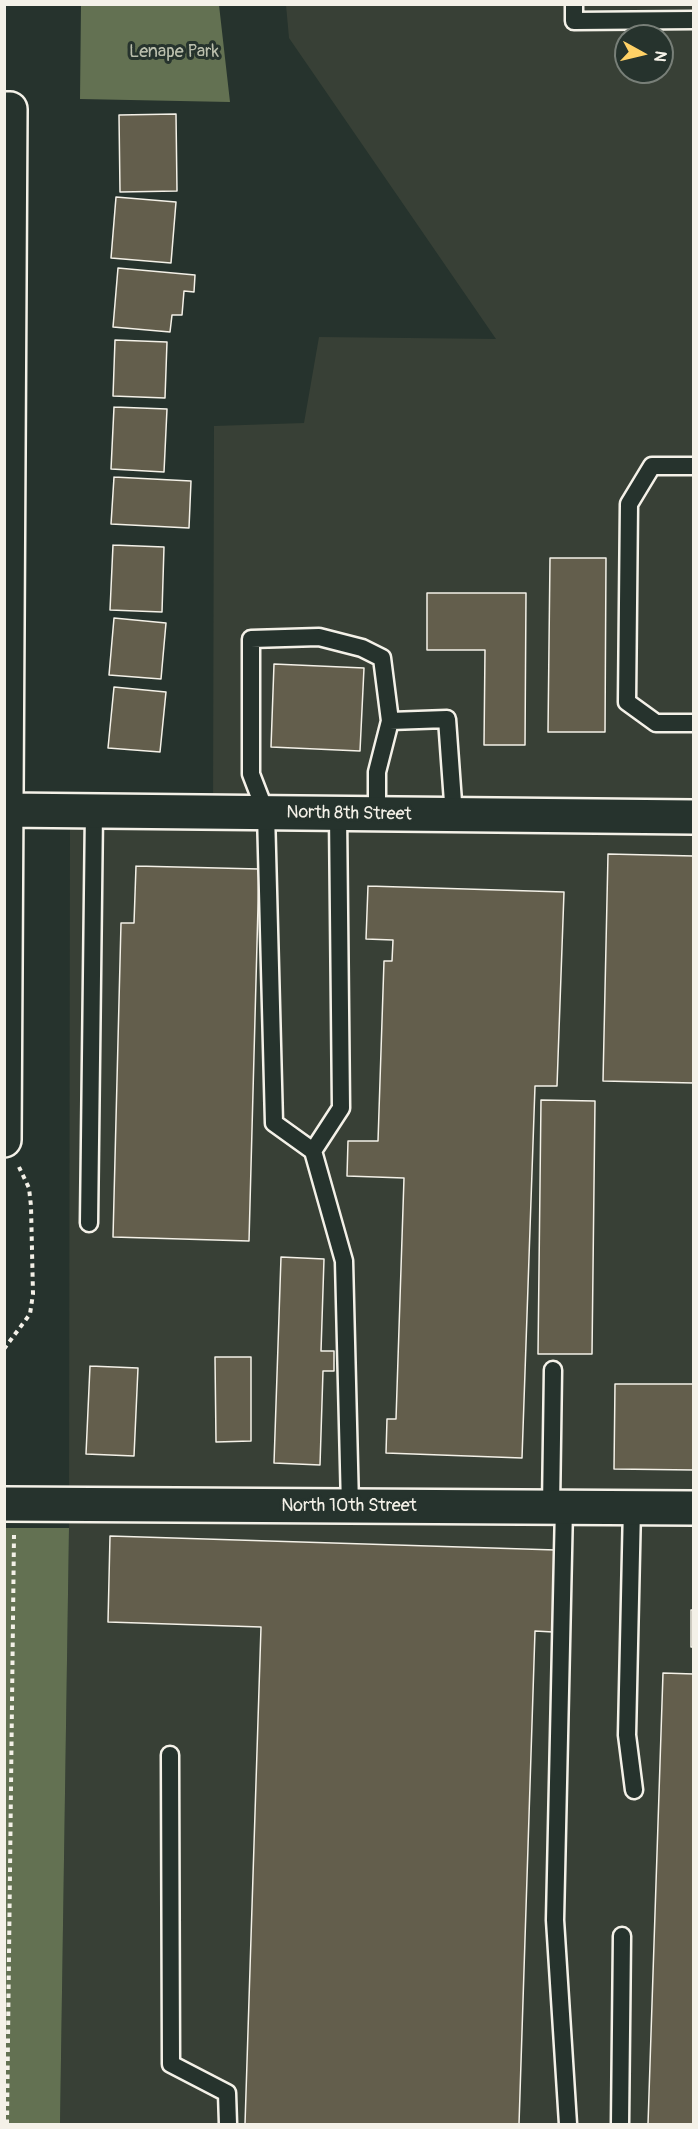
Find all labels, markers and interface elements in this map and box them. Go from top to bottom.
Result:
north arrow [614,24,674,84]
park label: Lenape Park [129,41,219,63]
text: N [649,49,671,63]
street label: North 8th Street [286,802,412,826]
street label: North 10th Street [281,1495,417,1517]

